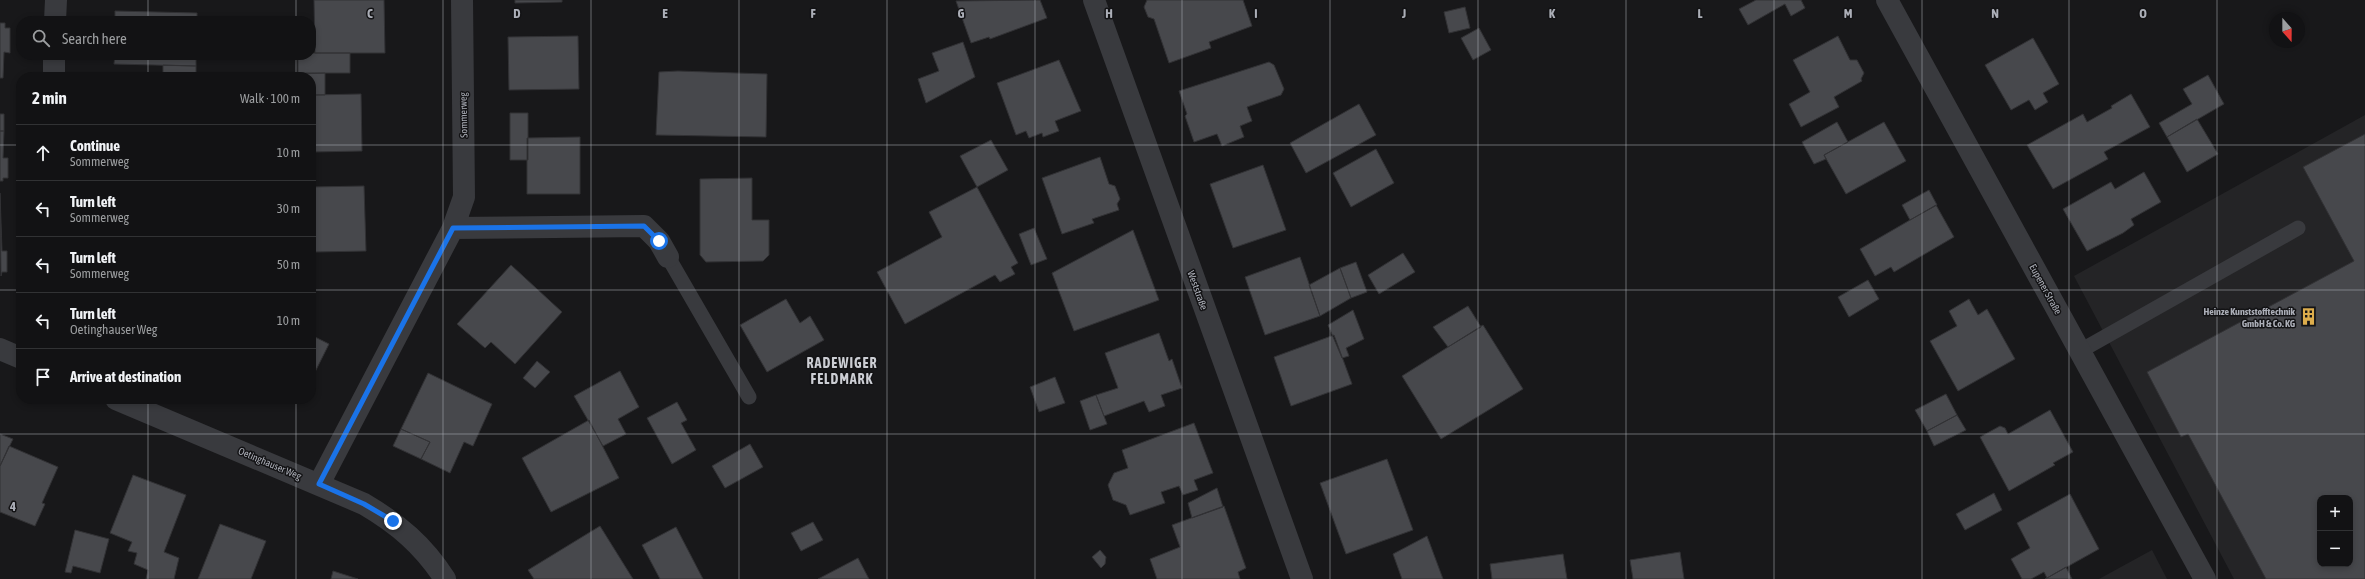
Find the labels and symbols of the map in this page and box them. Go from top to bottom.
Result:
text: C [367,6,373,21]
text: D [513,6,521,21]
text: E [662,6,668,21]
text: F [810,6,816,21]
text: G [958,6,965,21]
text: H [1105,6,1113,21]
text: I [1254,6,1258,21]
text: J [1401,6,1406,21]
text: K [1549,6,1556,21]
text: L [1697,6,1703,21]
text: M [1844,6,1853,21]
text: N [1991,6,1999,21]
text: O [2139,6,2147,21]
north arrow [2269,12,2305,48]
street label: Sommerweg [458,91,469,138]
route start [650,232,668,250]
street label: Eupener Straße [2027,262,2064,317]
street label: Weststraße [1185,269,1210,312]
place label: Heinze Kunststofftechnik GmbH & Co. KG [2203,306,2296,329]
building icon: Heinze Kunststofftechnik GmbH & Co. KG [2298,307,2318,327]
district label: RADEWIGER FELDMARK [807,355,877,387]
street label: Oetinghauser Weg [237,445,304,482]
text: 4 [9,499,16,514]
route end [384,512,402,530]

